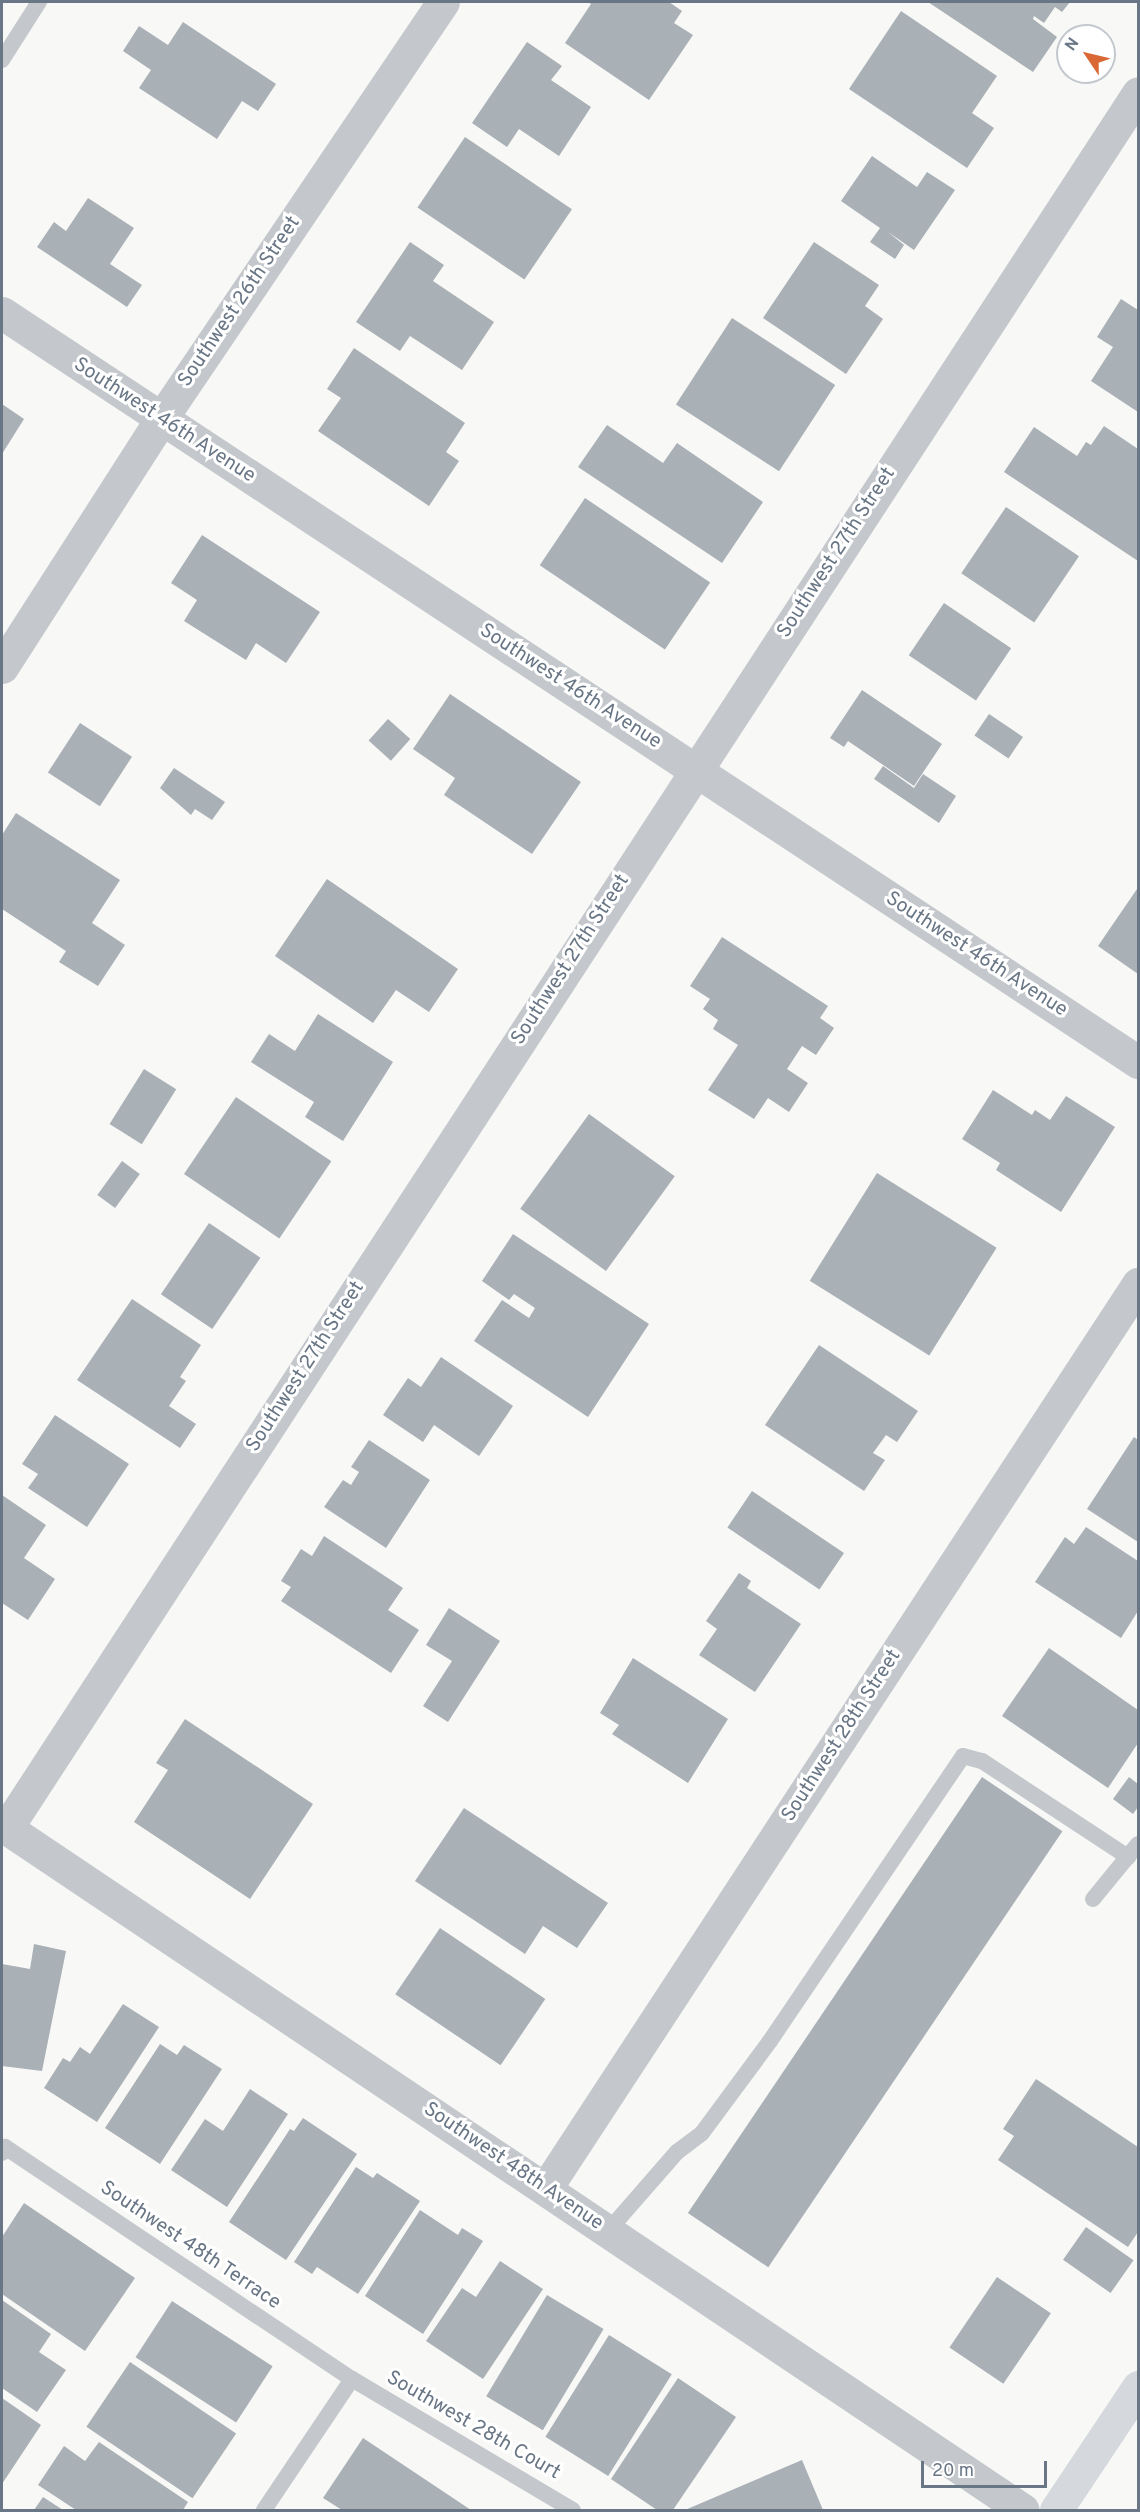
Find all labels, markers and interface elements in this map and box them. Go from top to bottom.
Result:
north arrow [1056,24,1116,84]
text: N [1061,34,1084,55]
street label: Southwest 26th Street [174,212,306,392]
street label: Southwest 46th Avenue [68,353,260,489]
street label: Southwest 27th Street [773,463,901,643]
street label: Southwest 46th Avenue [474,619,666,755]
street label: Southwest 27th Street [507,870,635,1050]
street label: Southwest 46th Avenue [880,887,1072,1023]
street label: Southwest 27th Street [242,1277,370,1457]
street label: Southwest 28th Street [777,1645,907,1827]
street label: Southwest 48th Avenue [418,2098,608,2236]
street label: Southwest 48th Terrace [95,2176,285,2316]
street label: Southwest 28th Court [382,2366,564,2486]
scale bar [924,2449,1050,2487]
text: 20 m [932,2460,974,2483]

